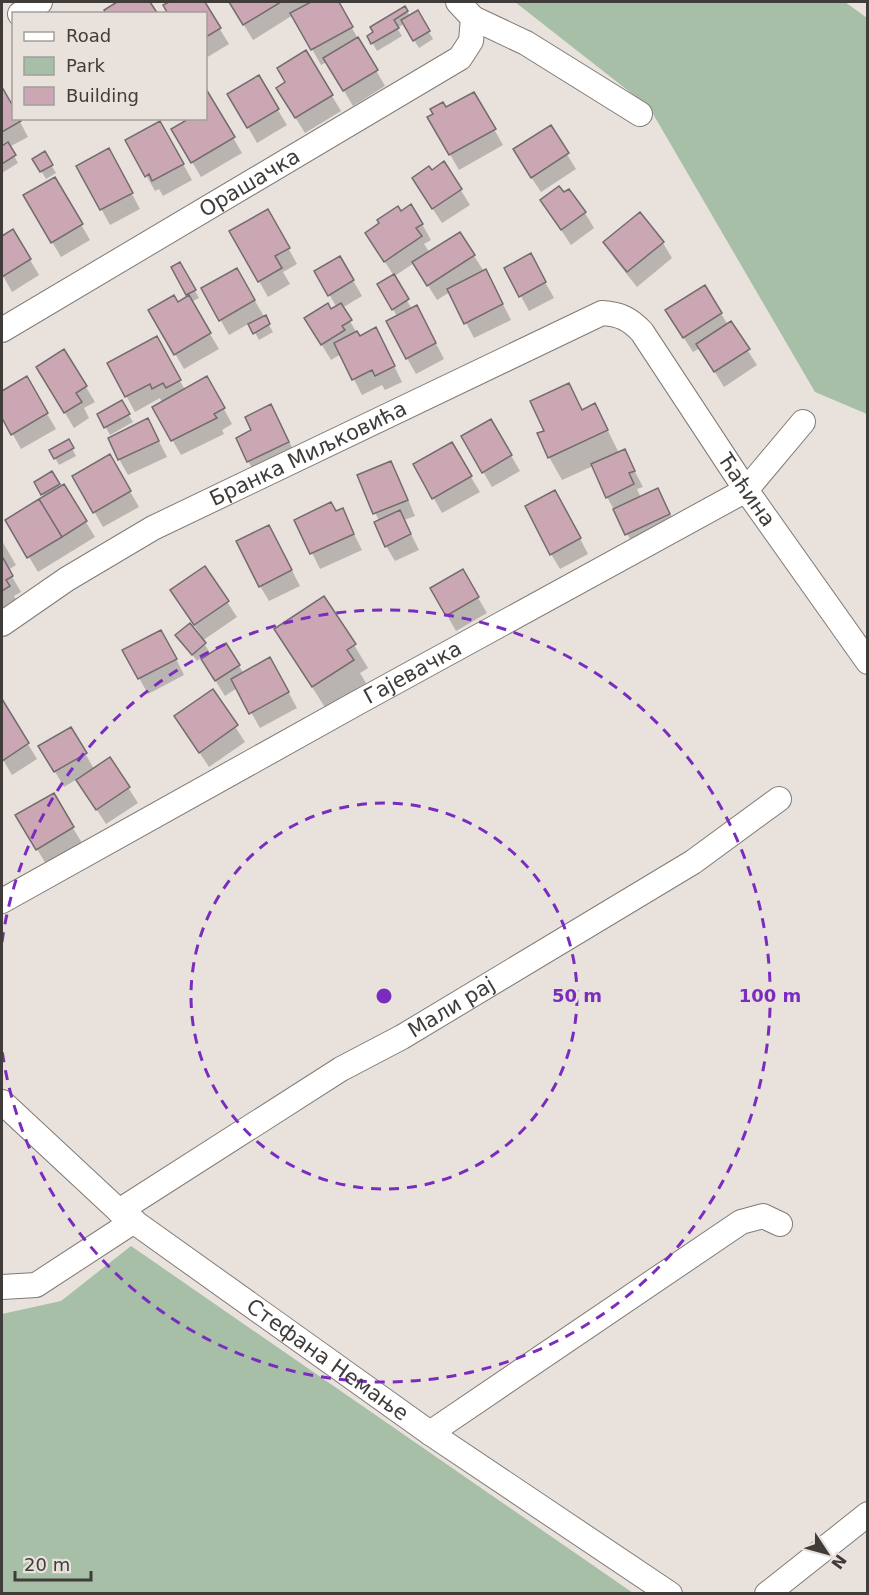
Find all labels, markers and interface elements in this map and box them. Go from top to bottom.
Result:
legend [12,12,207,120]
text: Road [66,25,111,46]
text: Park [66,55,105,76]
text: Building [66,85,139,106]
street label: Орашачка [195,144,304,222]
street label: Бранка Миљковића [206,396,410,511]
street label: Ћаћина [713,448,780,531]
street label: Гајевачка [360,636,466,709]
street label: Мали рај [404,972,499,1043]
text: 50 m [552,985,602,1006]
text: 100 m [739,985,801,1006]
centre of rings [374,986,394,1006]
street label: Стефана Немање [242,1294,413,1426]
north arrow [797,1523,857,1583]
scale bar [15,1544,92,1582]
text: N [827,1551,850,1573]
text: 20 m [24,1554,70,1575]

